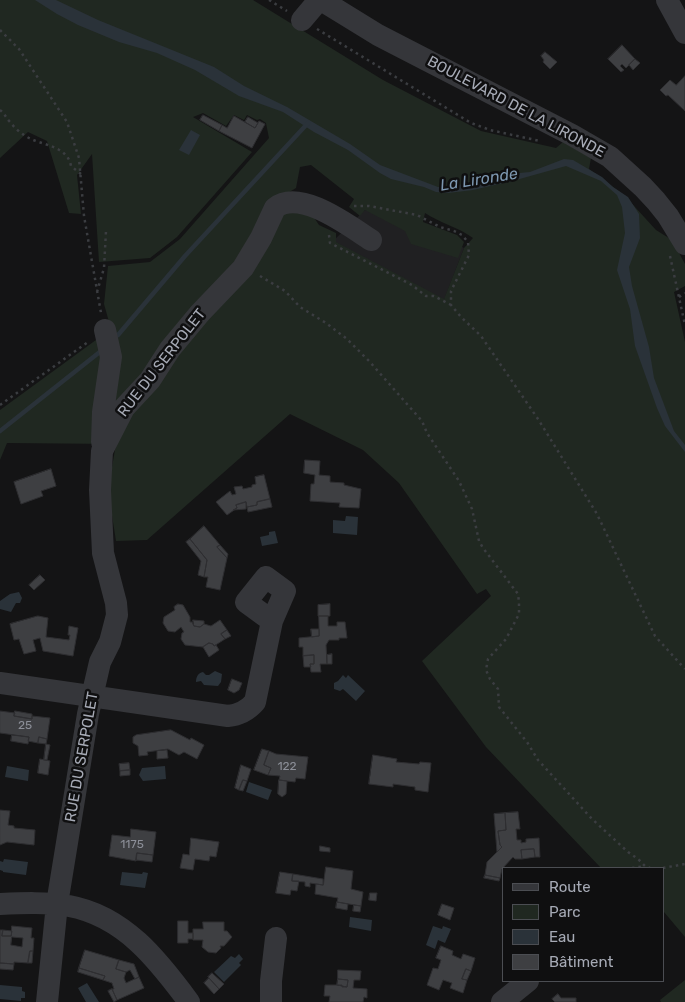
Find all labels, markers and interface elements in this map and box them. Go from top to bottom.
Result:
street label: BOULEVARD DE LA LIRONDE [424,52,608,162]
water label: La Lironde [439,164,519,196]
street label: RUE DU SERPOLET [114,305,210,421]
street label: RUE DU SERPOLET [62,690,102,824]
house number: 25 [18,719,32,733]
house number: 122 [277,760,297,774]
house number: 1175 [120,838,144,852]
legend [502,867,665,982]
text: Route [549,878,591,896]
text: Parc [549,903,581,921]
text: Eau [549,928,575,946]
text: Bâtiment [549,953,613,971]

